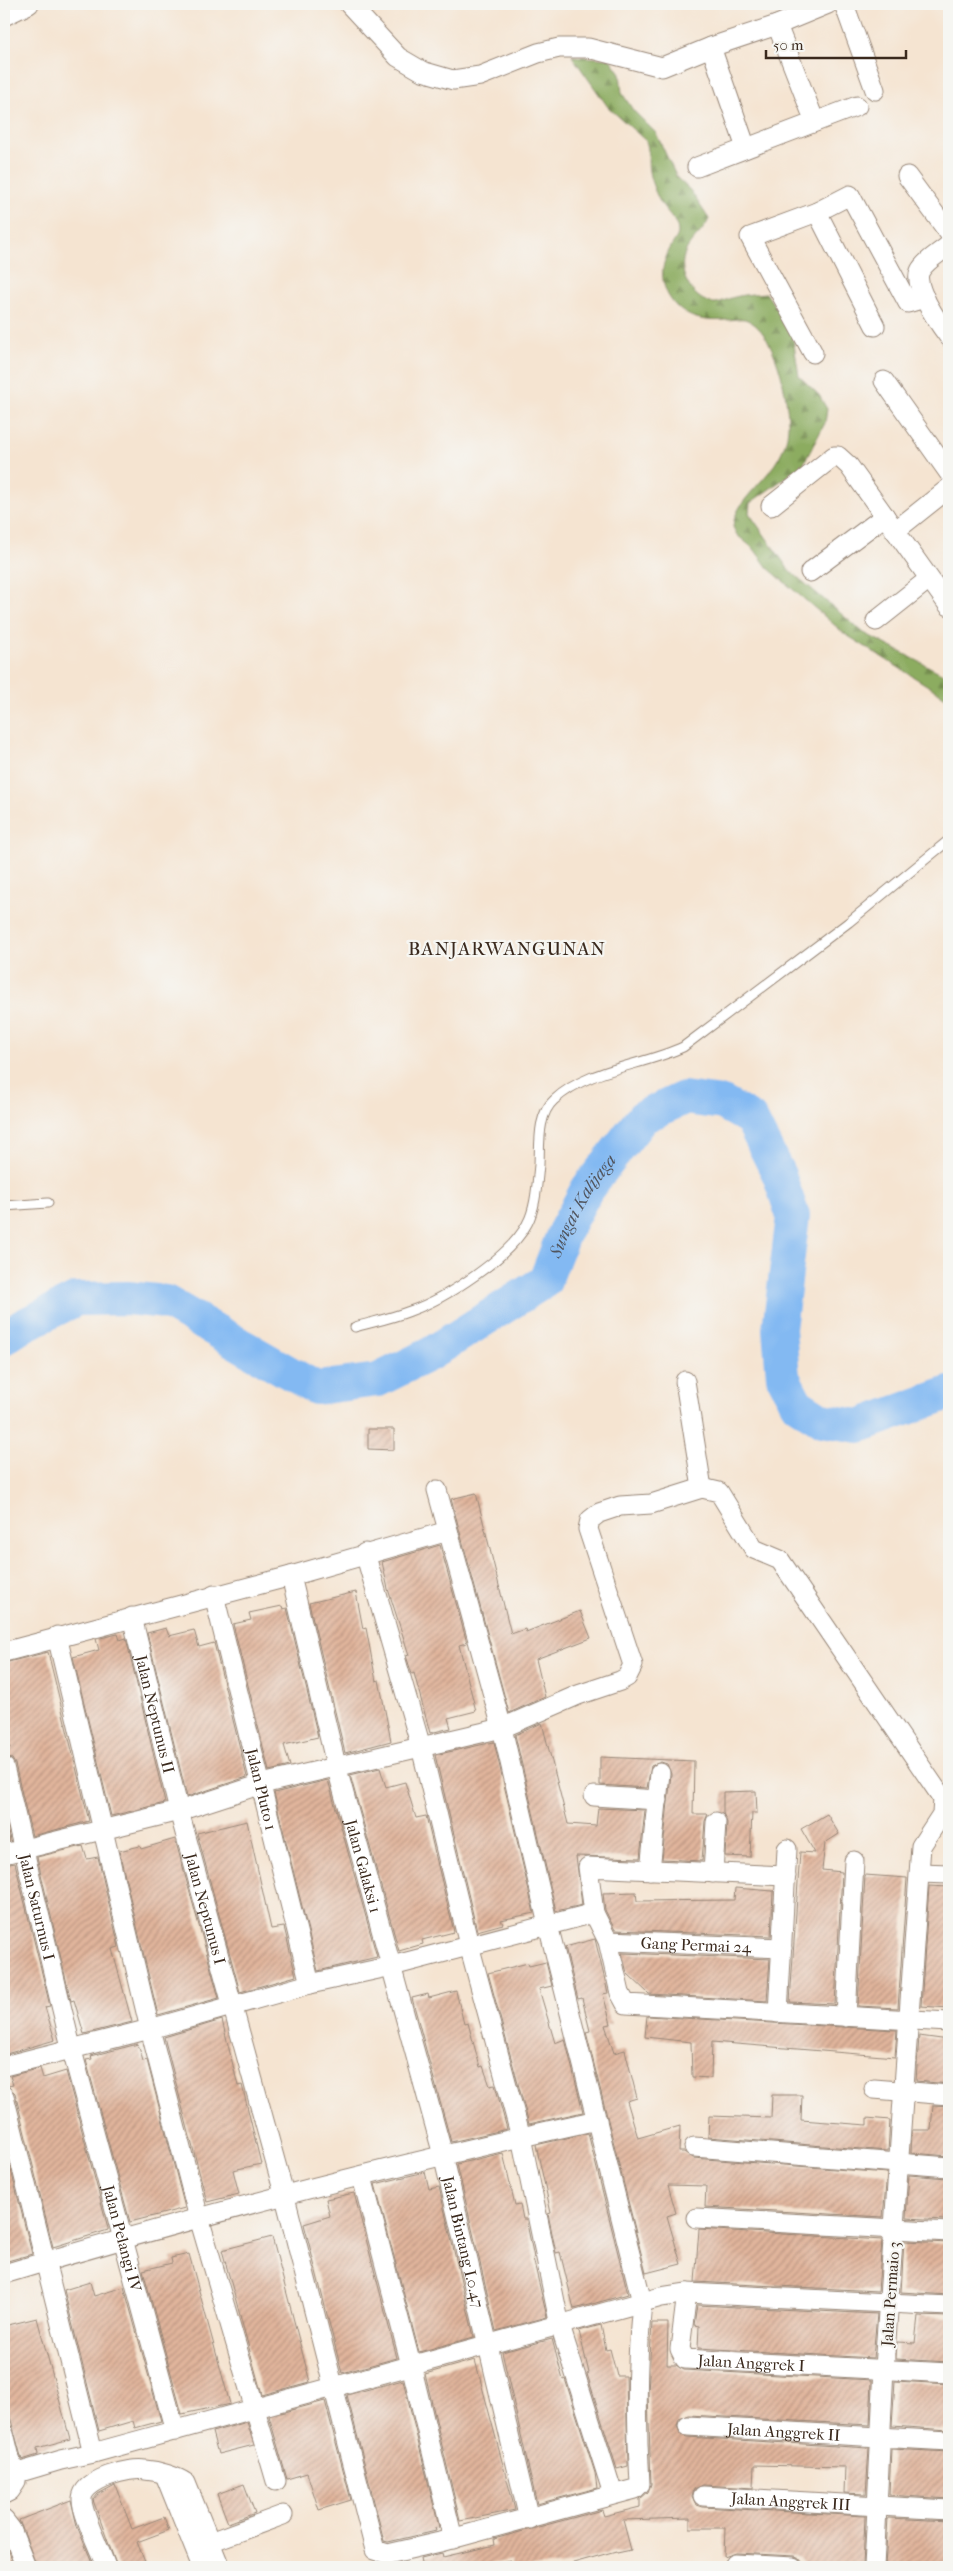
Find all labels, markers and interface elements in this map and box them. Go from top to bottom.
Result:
scale bar [766,28,906,60]
text: 50 m [773,36,804,54]
district label: BANJARWANGUNAN [408,938,606,960]
water label: Sungai Kalijaga [545,1150,621,1262]
street label: Jalan Neptunus II [131,1651,179,1775]
street label: Jalan Pluto 1 [242,1744,281,1832]
street label: Jalan Galaksi 1 [341,1815,385,1915]
street label: Jalan Neptunus I [180,1849,230,1967]
street label: Jalan Saturnus I [15,1850,59,1962]
street label: Gang Permai 24 [640,1933,752,1957]
street label: Jalan Bintang I.0.47 [438,2172,488,2310]
street label: Jalan Pelangi IV [98,2181,146,2294]
street label: Jalan Permaio 3 [877,2241,904,2349]
street label: Jalan Anggrek I [695,2351,805,2375]
street label: Jalan Anggrek II [725,2419,841,2445]
street label: Jalan Anggrek III [729,2489,851,2514]

